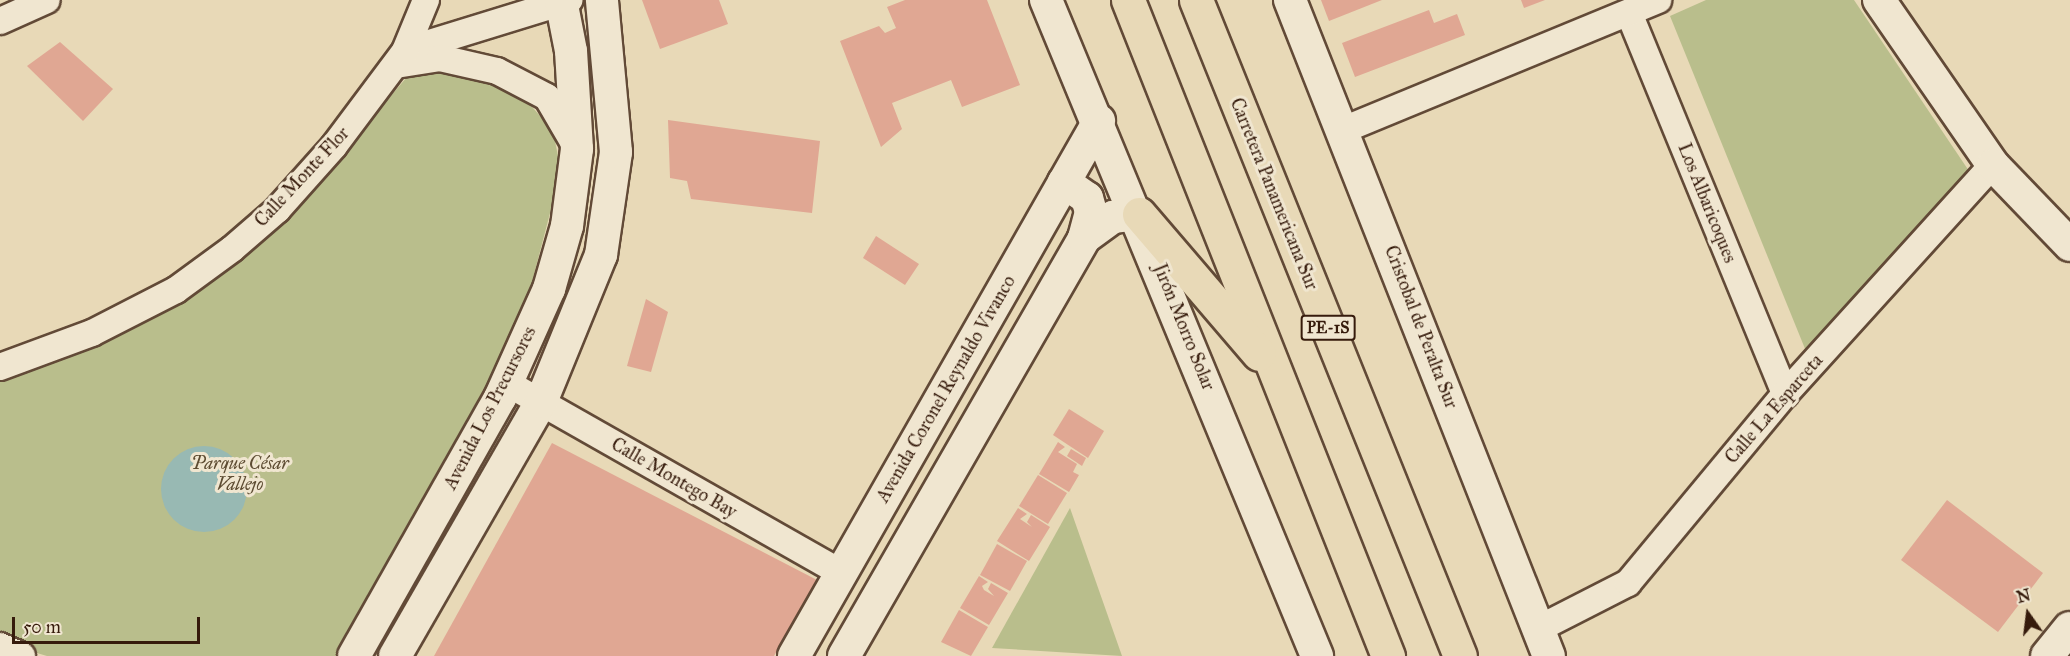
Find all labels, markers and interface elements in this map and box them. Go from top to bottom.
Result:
street label: Carretera Panamericana Sur [1226,95,1322,293]
street label: Calle Monte Flor [250,123,354,231]
street label: Los Albaricoques [1673,140,1741,266]
street label: Cristobal de Peralta Sur [1380,243,1462,411]
street label: Jirón Morro Solar [1149,261,1219,393]
street label: Avenida Coronel Reynaldo Vivanco [872,272,1020,506]
road number: PE-1S [1300,315,1356,341]
street label: Avenida Los Precursores [440,323,540,493]
street label: Calle La Esparceta [1721,350,1827,468]
street label: Calle Montego Bay [607,433,741,523]
park label: Parque César Vallejo [191,453,289,496]
north arrow [1998,584,2058,644]
text: N [2015,585,2032,607]
scale bar [15,605,202,643]
text: 50 m [23,616,61,638]

